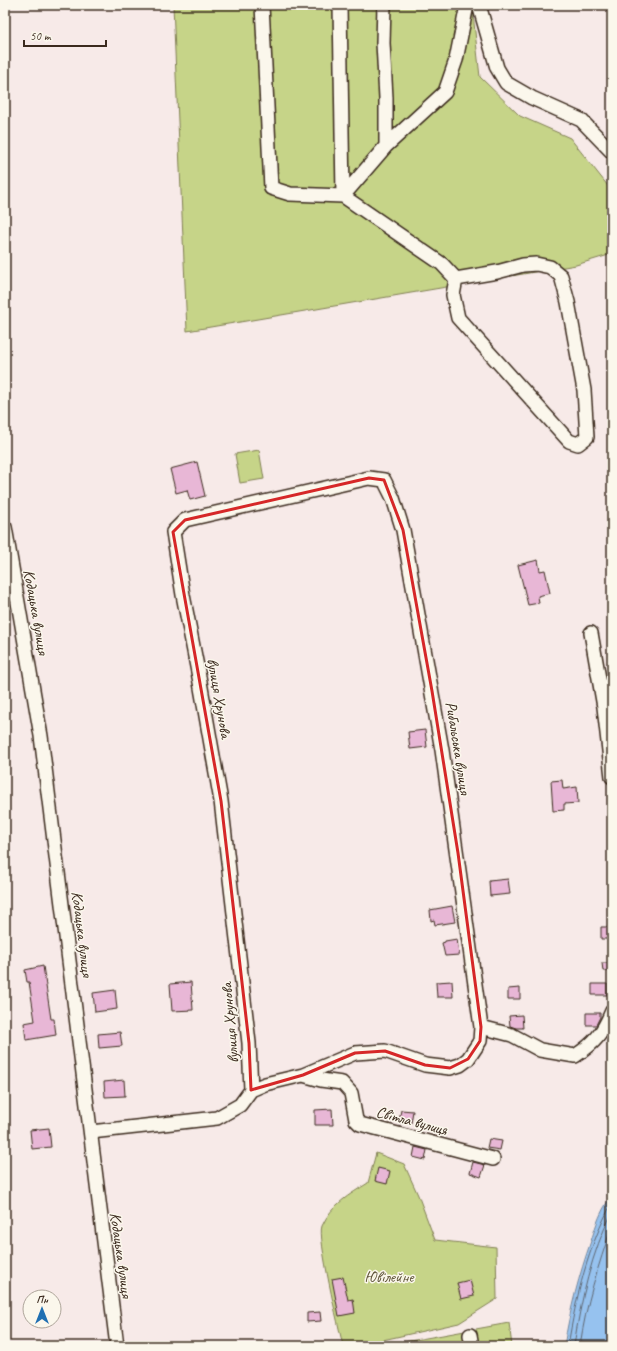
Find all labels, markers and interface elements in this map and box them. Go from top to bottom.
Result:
scale bar [24,22,106,48]
text: 50 m [30,28,52,44]
street label: Кодацька вулиця [19,568,54,658]
street label: вулиця Хрунова [202,657,236,741]
street label: Рибальська вулиця [441,700,475,798]
street label: Кодацька вулиця [67,890,97,980]
street label: вулиця Хрунова [216,980,243,1064]
street label: Світла вулиця [374,1102,451,1140]
street label: Кодацька вулиця [105,1211,137,1301]
park label: Ювілейне [365,1267,415,1287]
north arrow [22,1289,62,1329]
text: Пн [36,1292,49,1306]

